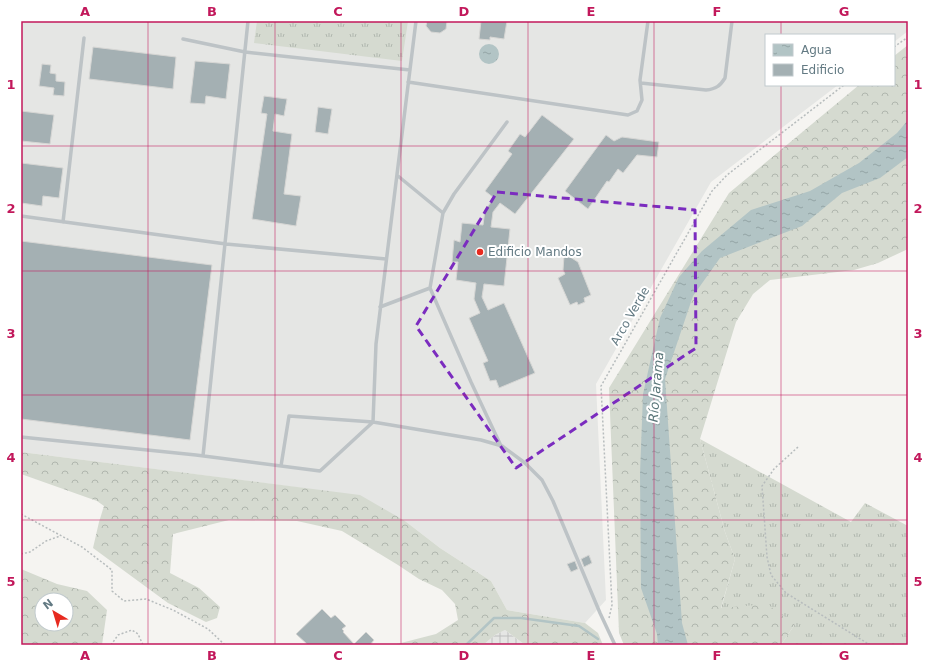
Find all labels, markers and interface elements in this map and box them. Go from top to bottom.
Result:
text: A [80,4,90,19]
text: B [207,4,217,19]
text: C [333,4,343,19]
text: D [459,4,470,19]
text: E [587,4,595,19]
text: F [713,4,721,19]
text: G [839,4,849,19]
legend [765,34,895,86]
text: Agua [801,43,832,57]
text: Edificio [801,63,844,77]
text: 1 [6,77,16,92]
text: 1 [913,77,923,92]
text: 2 [6,201,16,216]
text: 2 [913,201,923,216]
place label: Edificio Mandos [488,245,582,259]
marker: Edificio Mandos [475,247,485,257]
street label: Arco Verde [608,284,652,348]
text: 3 [6,326,16,341]
text: 3 [913,326,923,341]
water label: Río Jarama [645,351,667,423]
text: 4 [6,450,16,465]
text: 4 [913,450,923,465]
text: 5 [6,574,16,589]
text: 5 [913,574,923,589]
north arrow [34,592,74,632]
text: N [41,597,56,612]
text: A [80,648,90,663]
text: B [207,648,217,663]
text: C [333,648,343,663]
text: D [459,648,470,663]
text: E [587,648,595,663]
text: F [713,648,721,663]
text: G [839,648,849,663]

